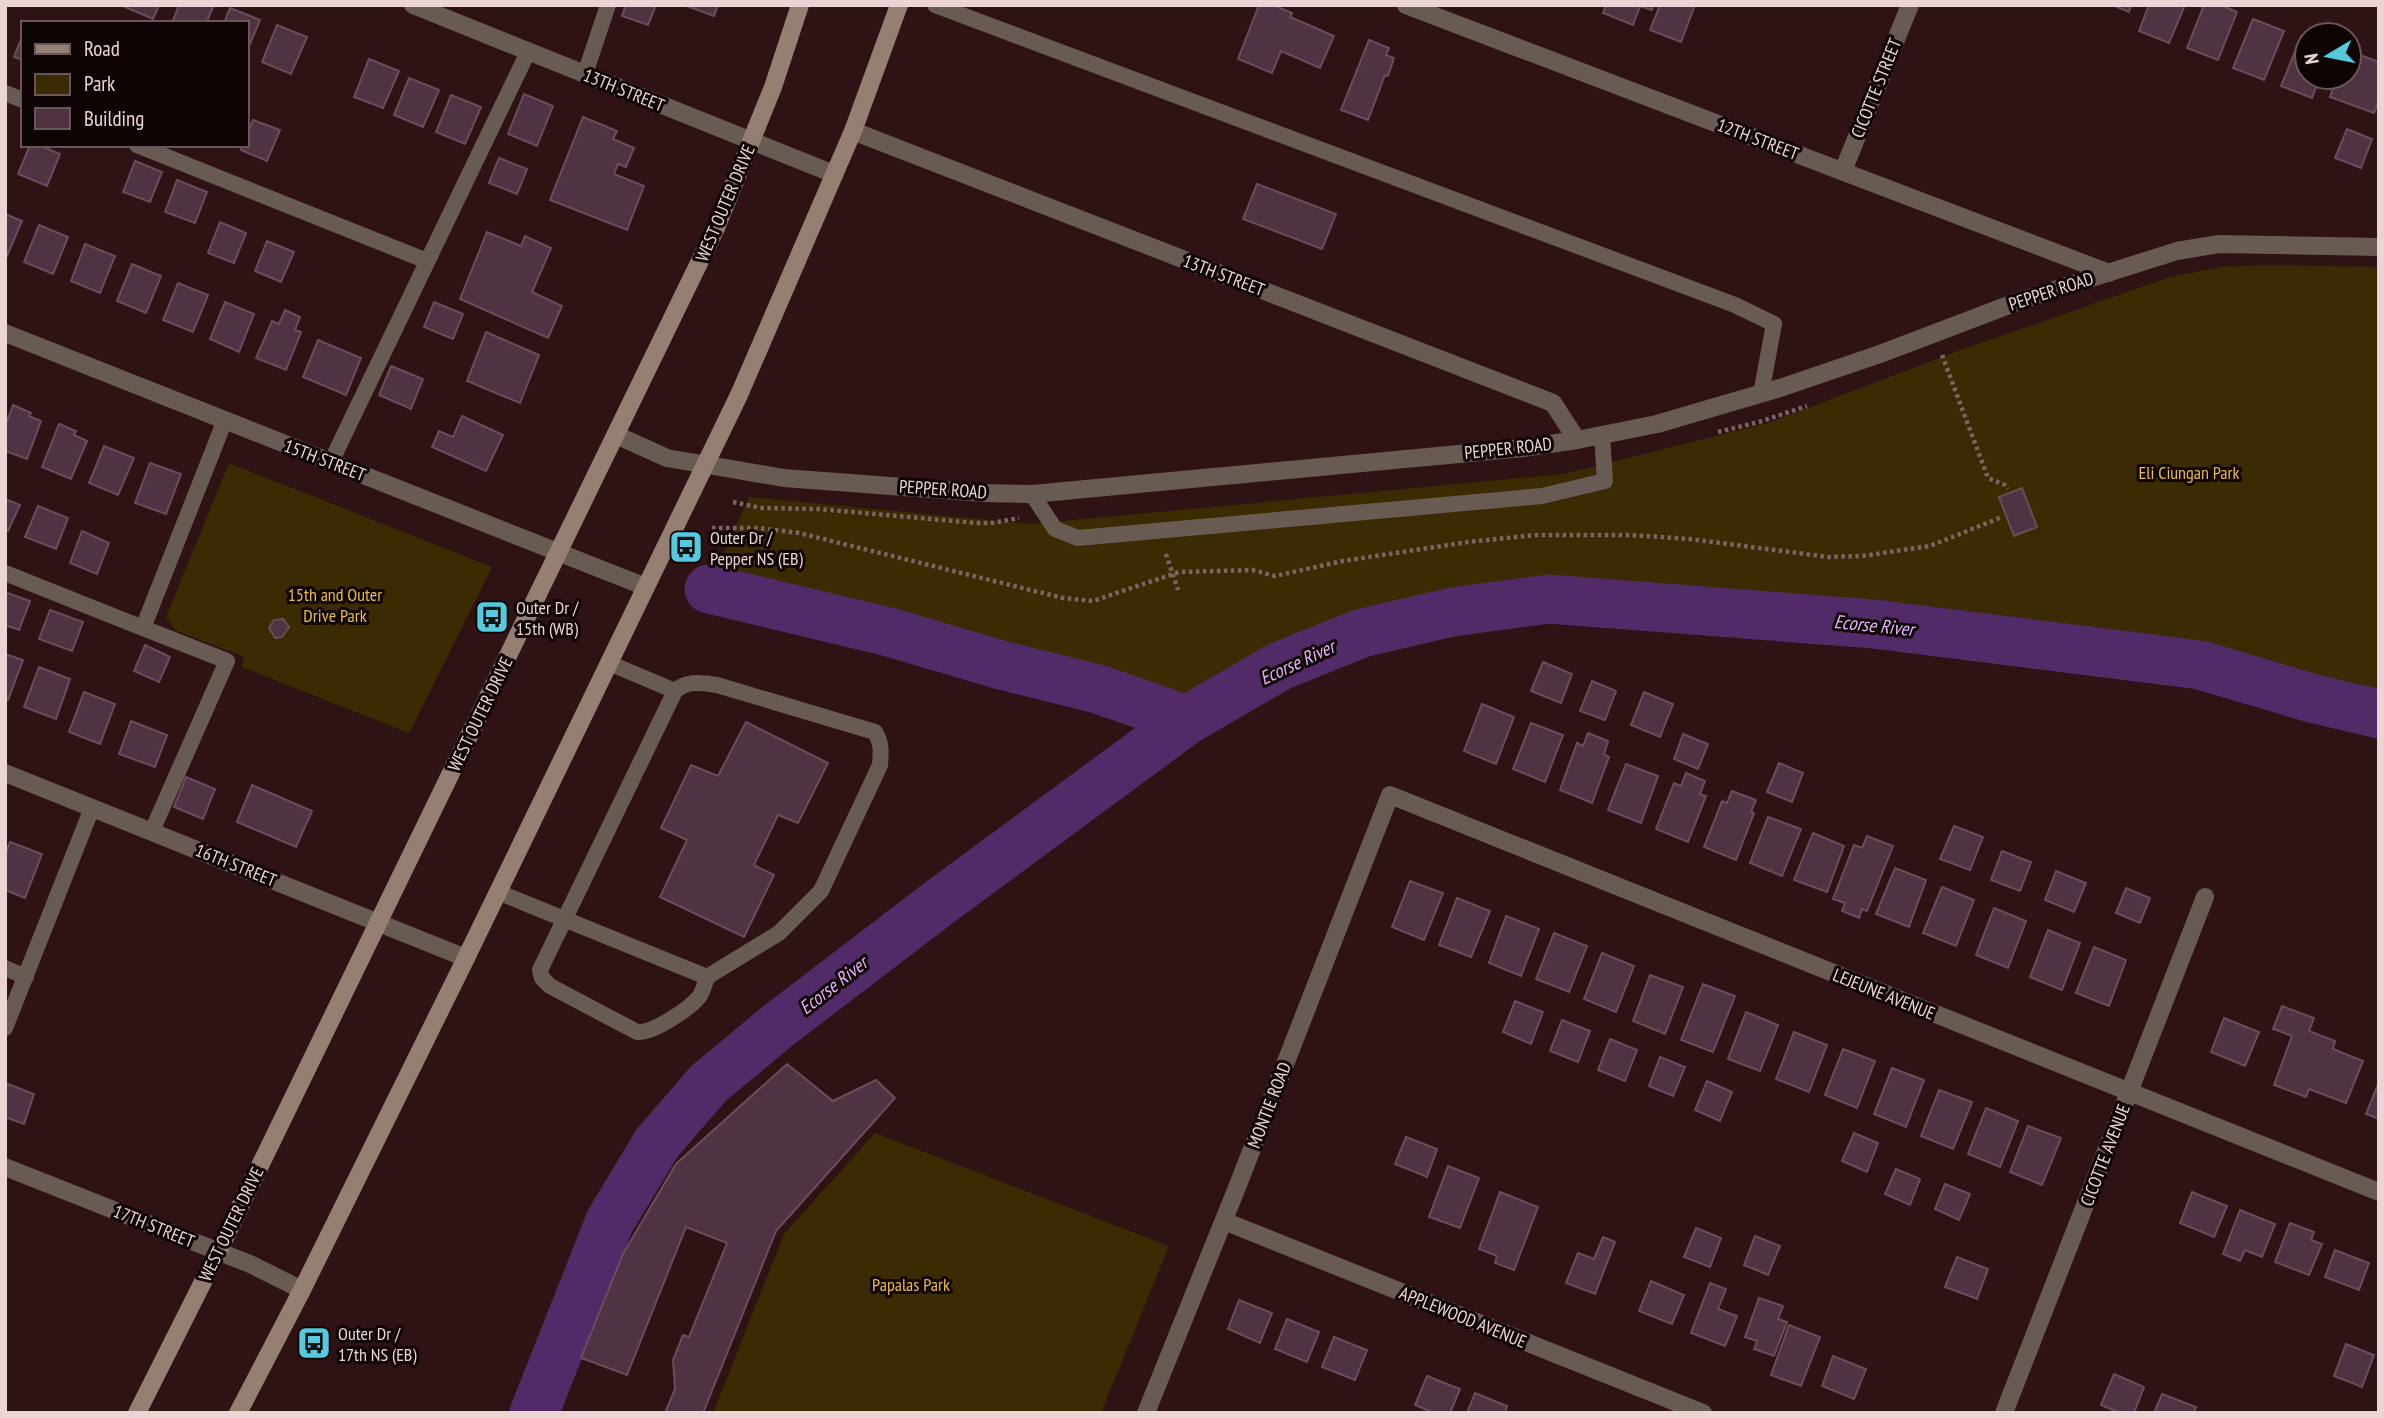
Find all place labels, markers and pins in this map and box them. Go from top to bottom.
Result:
place label: Outer Dr / Pepper NS (EB) [710,526,803,570]
bus stop icon: Outer Dr / Pepper NS (EB) [667,528,705,566]
place label: Outer Dr / 15th (WB) [516,596,579,640]
bus stop icon: Outer Dr / 15th (WB) [473,598,511,636]
place label: Outer Dr / 17th NS (EB) [338,1322,417,1366]
bus stop icon: Outer Dr / 17th NS (EB) [295,1324,333,1362]

